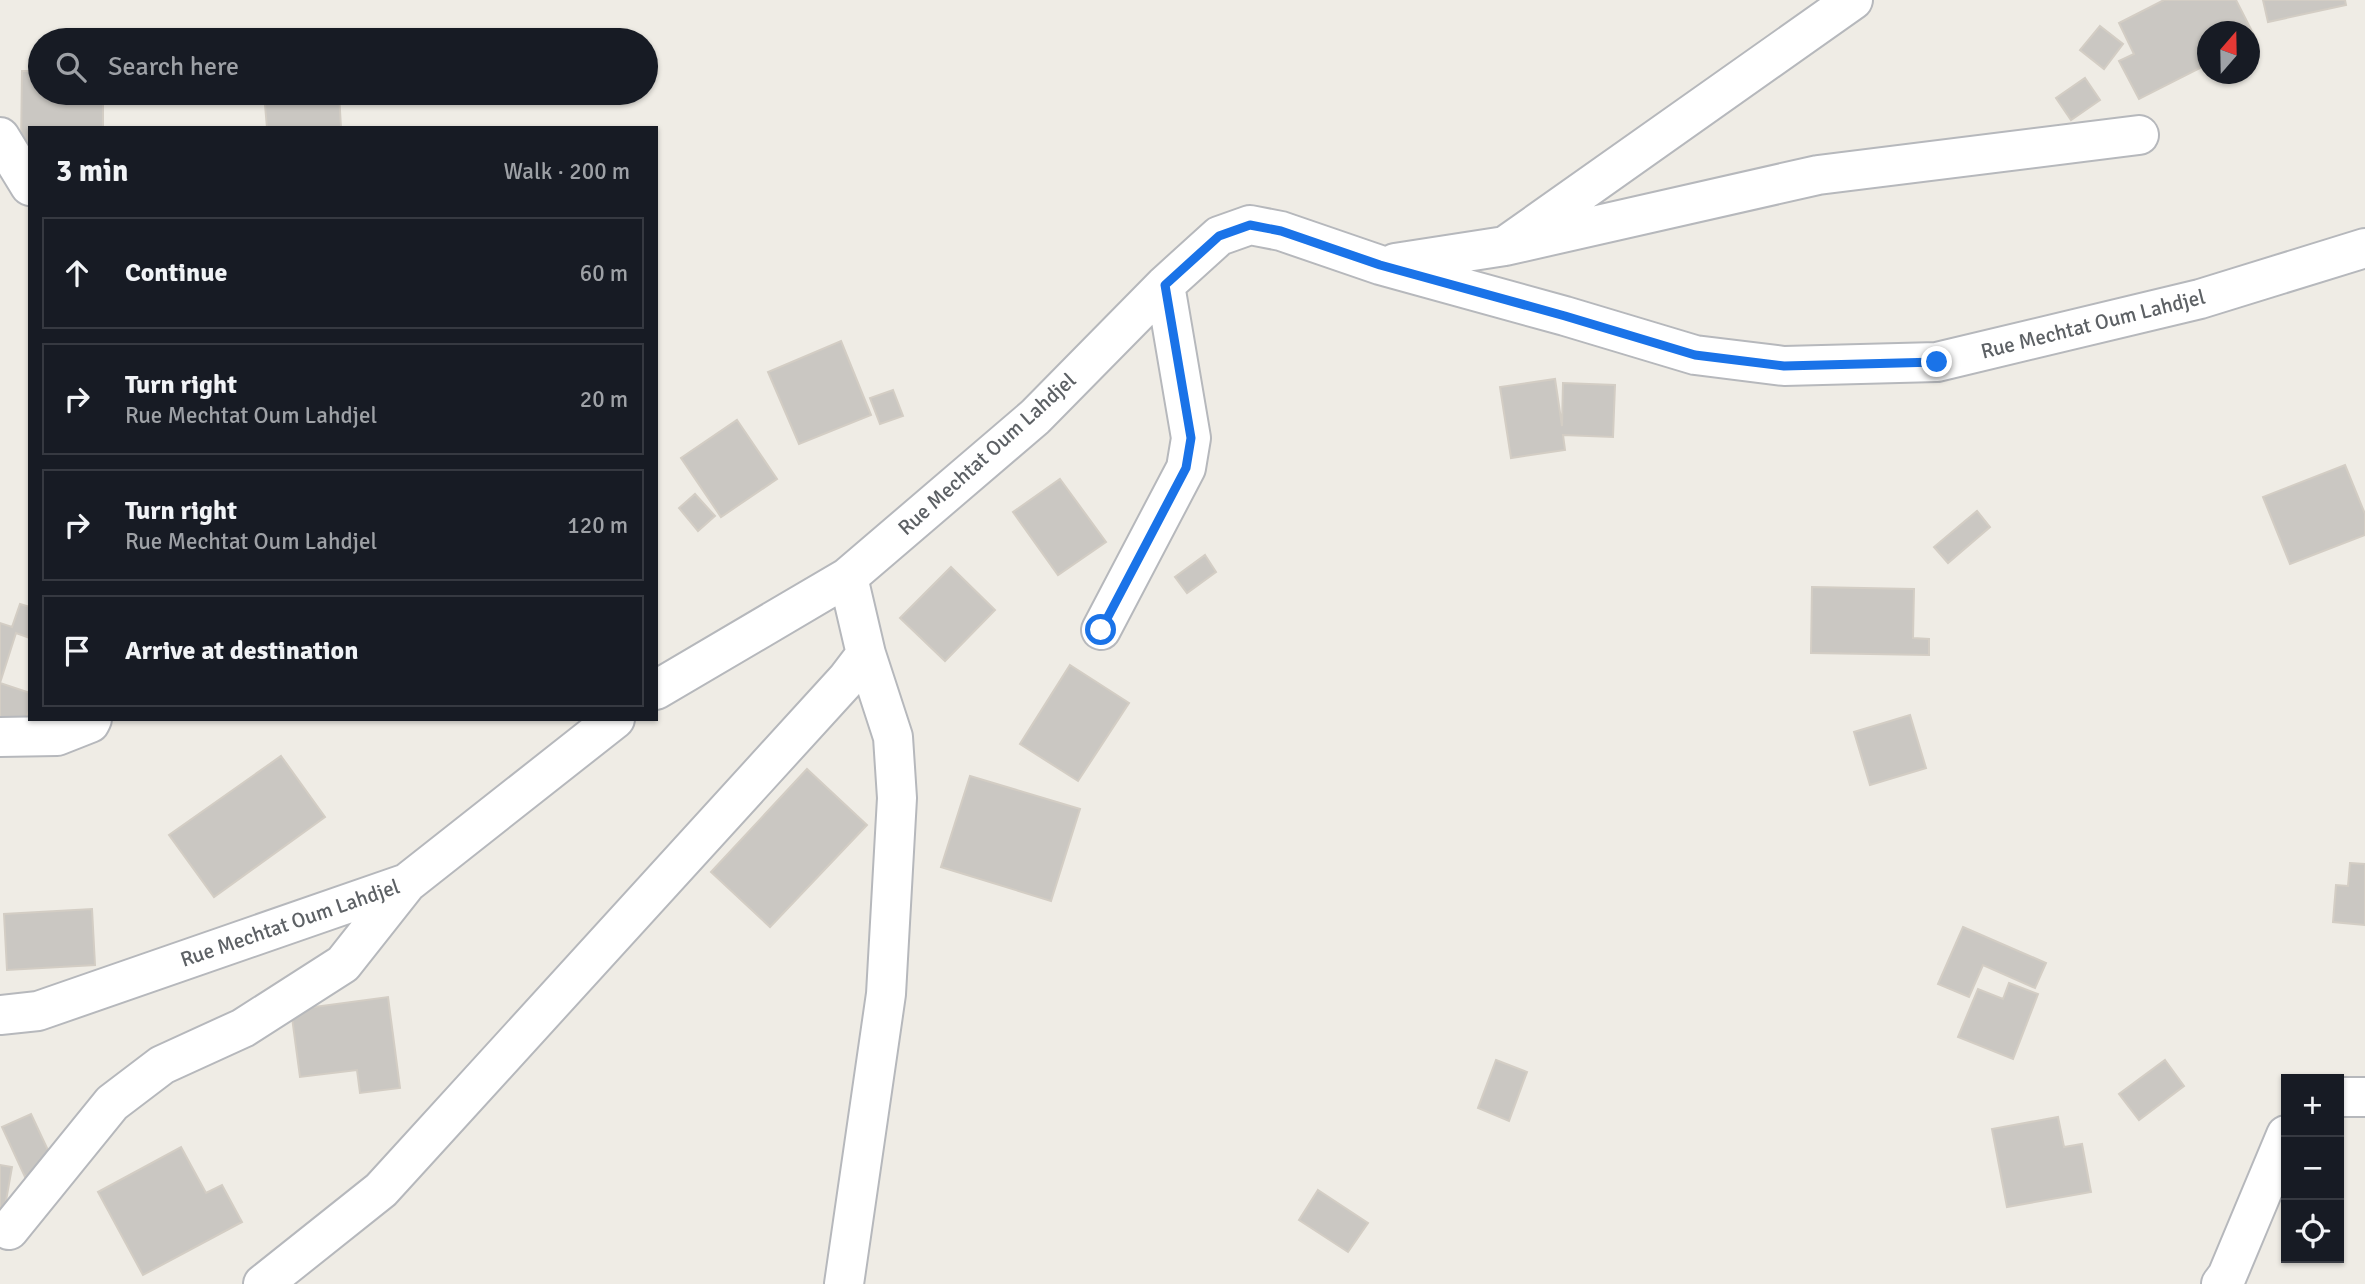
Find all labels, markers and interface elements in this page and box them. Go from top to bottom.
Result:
north arrow [2197,21,2260,84]
search box [28,28,658,105]
icon: search [52,48,90,86]
text: Search here [108,51,239,83]
text: 3 min [56,153,128,190]
text: Walk · 200 m [504,157,630,186]
icon: ahead [58,254,96,292]
text: Continue [125,257,227,289]
text: 60 m [580,259,628,288]
street label: Rue Mechtat Oum Lahdjel [1978,284,2208,364]
route end [1921,346,1952,377]
street label: Rue Mechtat Oum Lahdjel [893,367,1081,541]
text: Turn right [125,369,237,401]
icon: right [58,380,96,418]
text: 20 m [580,385,628,414]
text: Rue Mechtat Oum Lahdjel [125,401,377,430]
text: Turn right [125,495,237,527]
icon: right [58,506,96,544]
text: 120 m [567,511,628,540]
text: Rue Mechtat Oum Lahdjel [125,527,377,556]
route start [1085,614,1116,645]
icon: arrive [58,632,96,670]
text: Arrive at destination [125,635,358,667]
street label: Rue Mechtat Oum Lahdjel [177,873,403,973]
map controls [2281,1074,2344,1263]
button: + [2281,1074,2344,1137]
button: − [2281,1137,2344,1200]
button: locate [2281,1200,2344,1263]

